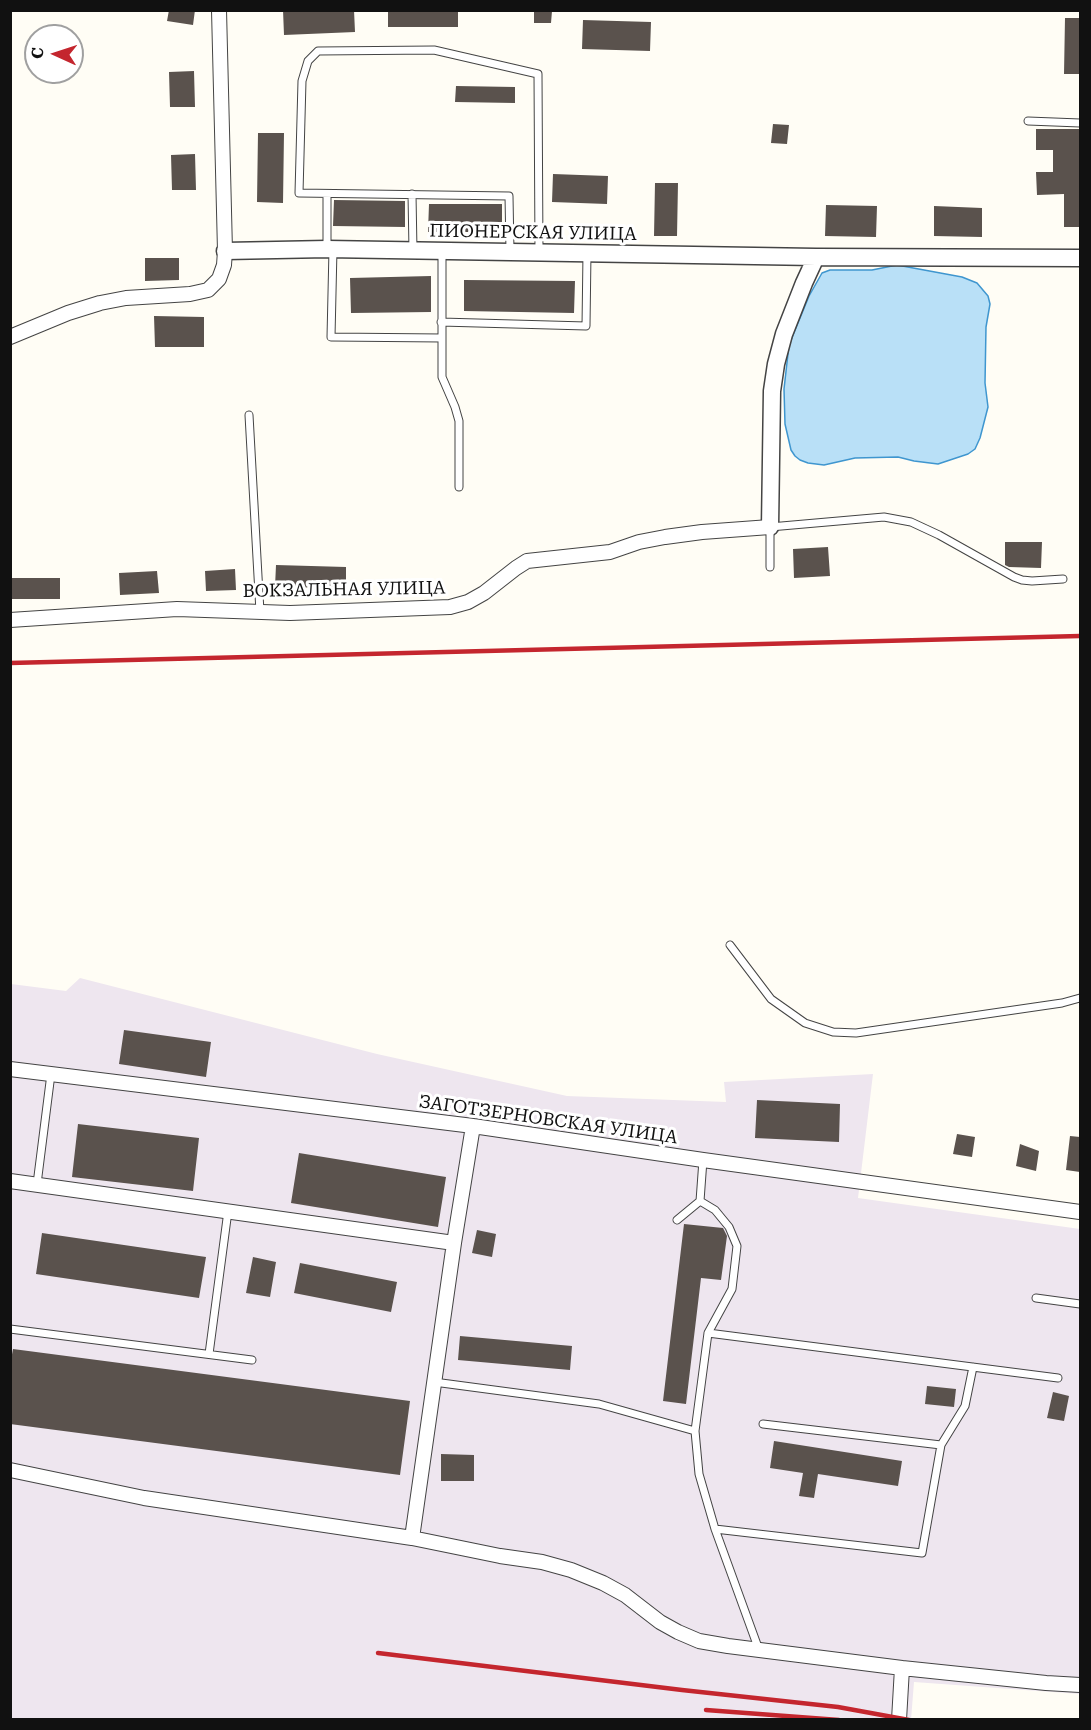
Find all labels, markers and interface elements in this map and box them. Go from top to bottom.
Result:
north arrow [24,24,84,84]
text: С [28,47,47,59]
street label: ПИОНЕРСКАЯ УЛИЦА [429,220,637,246]
street label: ВОКЗАЛЬНАЯ УЛИЦА [242,577,446,603]
street label: ЗАГОТЗЕРНОВСКАЯ УЛИЦА [417,1091,679,1149]

